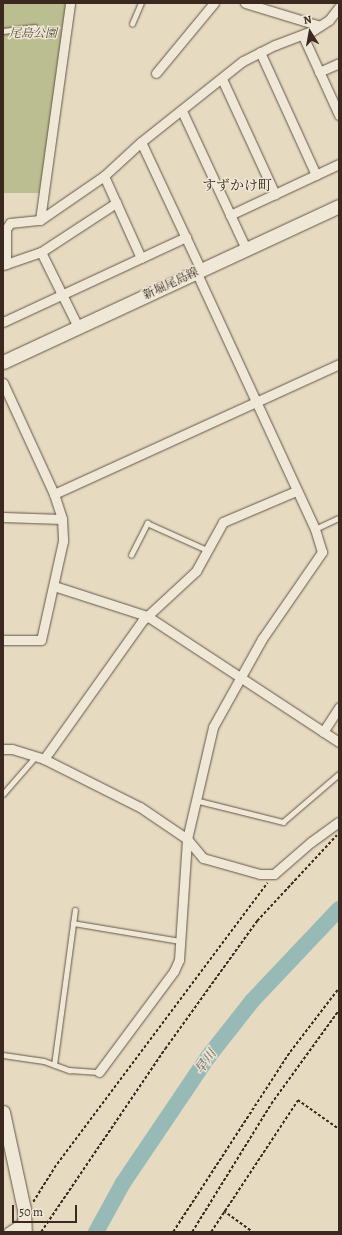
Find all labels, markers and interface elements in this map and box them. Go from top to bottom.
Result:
north arrow [290,12,330,52]
text: N [302,12,313,28]
park label: 尾島公園 [9,27,57,41]
district label: すずかけ町 [202,178,272,194]
street label: 新堀尾島線 [141,265,201,303]
water label: 早川 [192,1047,220,1077]
scale bar [14,1197,79,1223]
text: 50 m [19,1204,43,1220]

